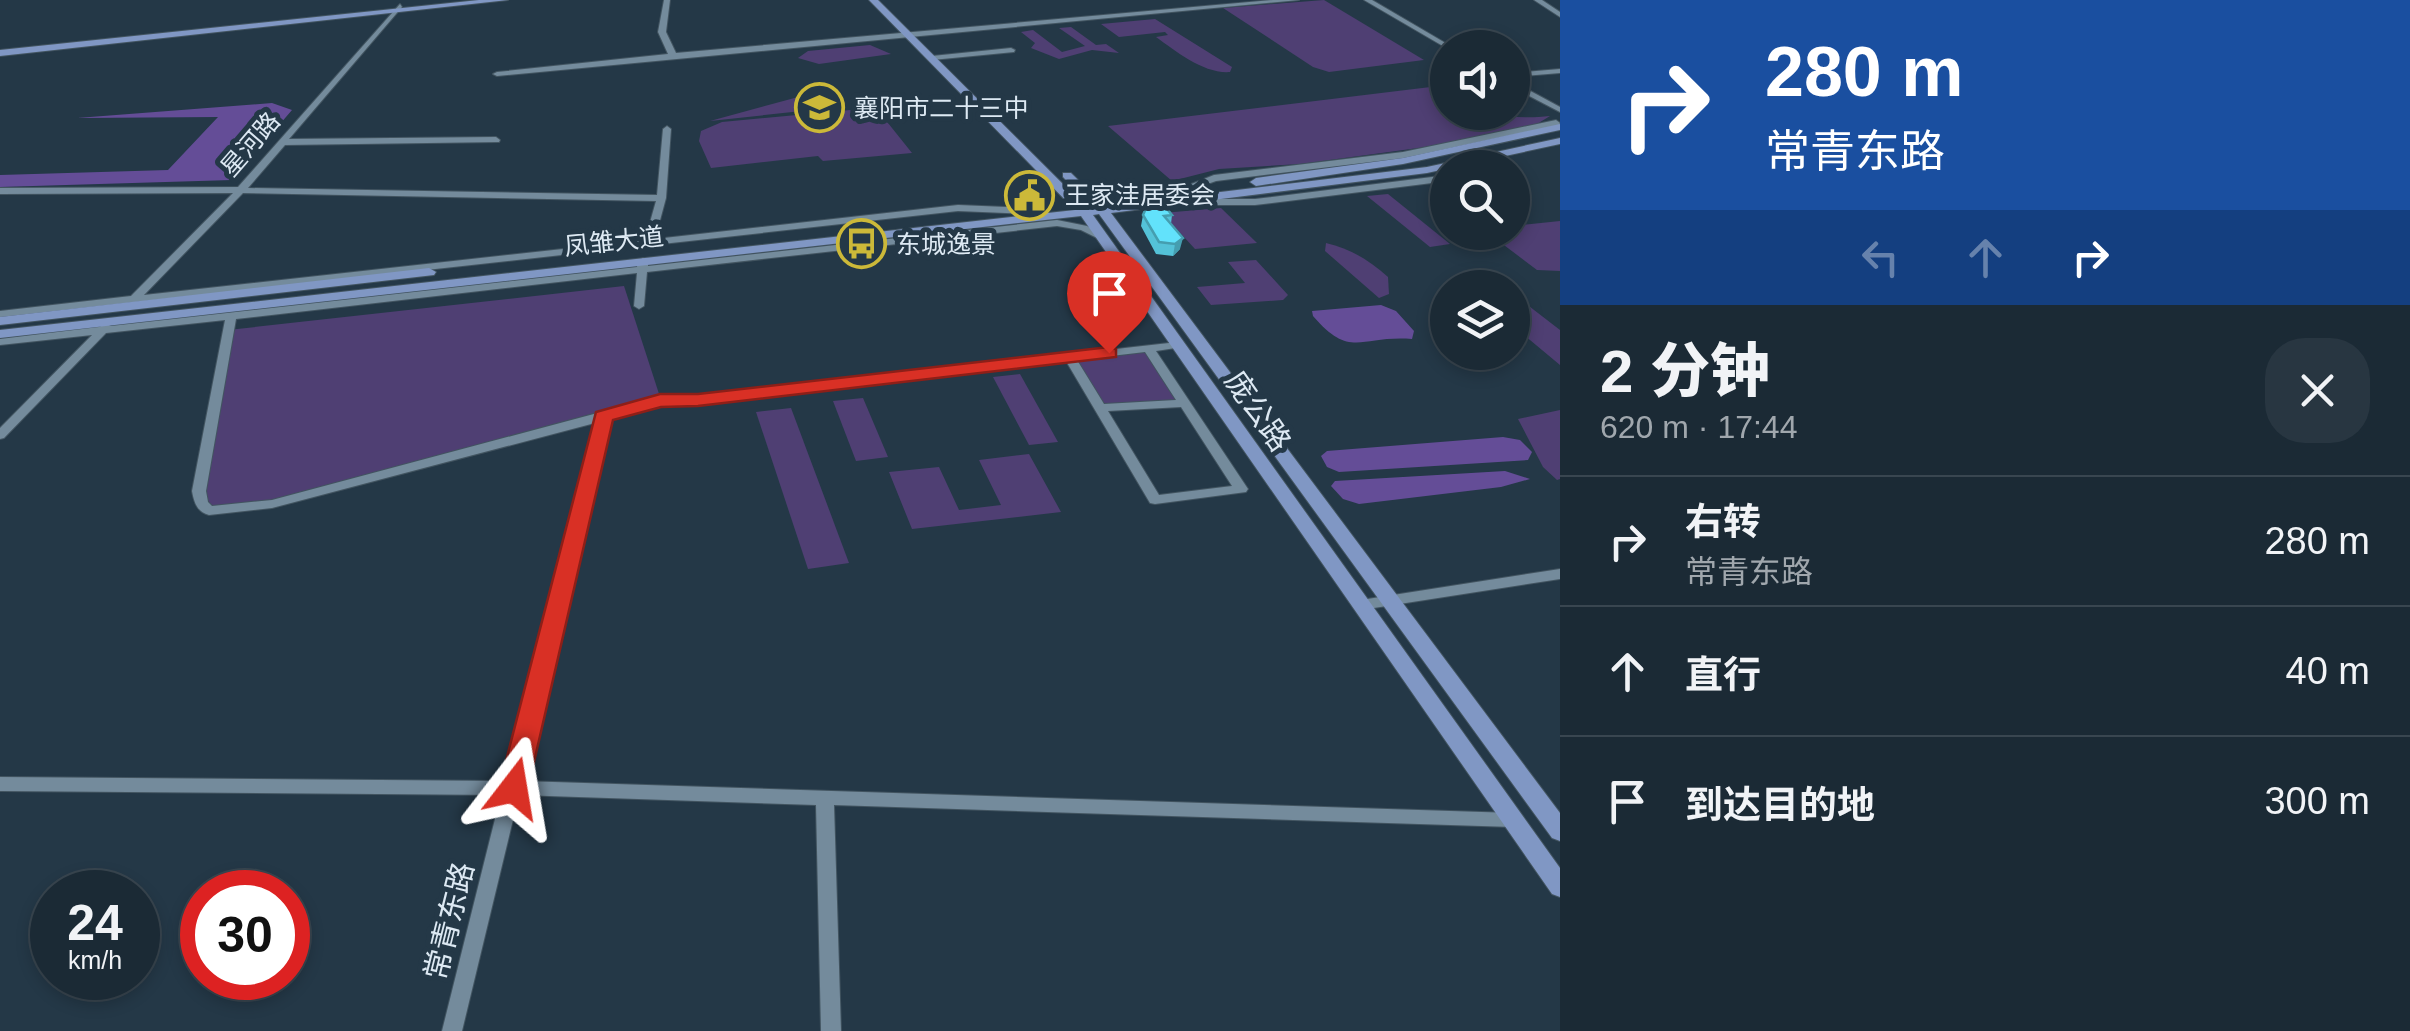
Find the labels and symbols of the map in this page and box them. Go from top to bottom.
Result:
school or university icon: 襄阳市二十三中 [793,82,845,134]
place label: 襄阳市二十三中 [854,94,1029,122]
street label: 星河路 [215,107,285,181]
public building icon: 王家洼居委会 [1004,169,1056,221]
place label: 王家洼居委会 [1065,181,1215,209]
bus stop icon: 东城逸景 [835,218,887,270]
street label: 凤雏大道 [563,222,665,260]
place label: 东城逸景 [896,230,996,258]
pin [1067,251,1152,354]
street label: 庞公路 [1219,365,1297,457]
position arrow [462,736,566,840]
street label: 常青东路 [418,859,480,983]
speed limit sign: 30 [180,870,310,1000]

